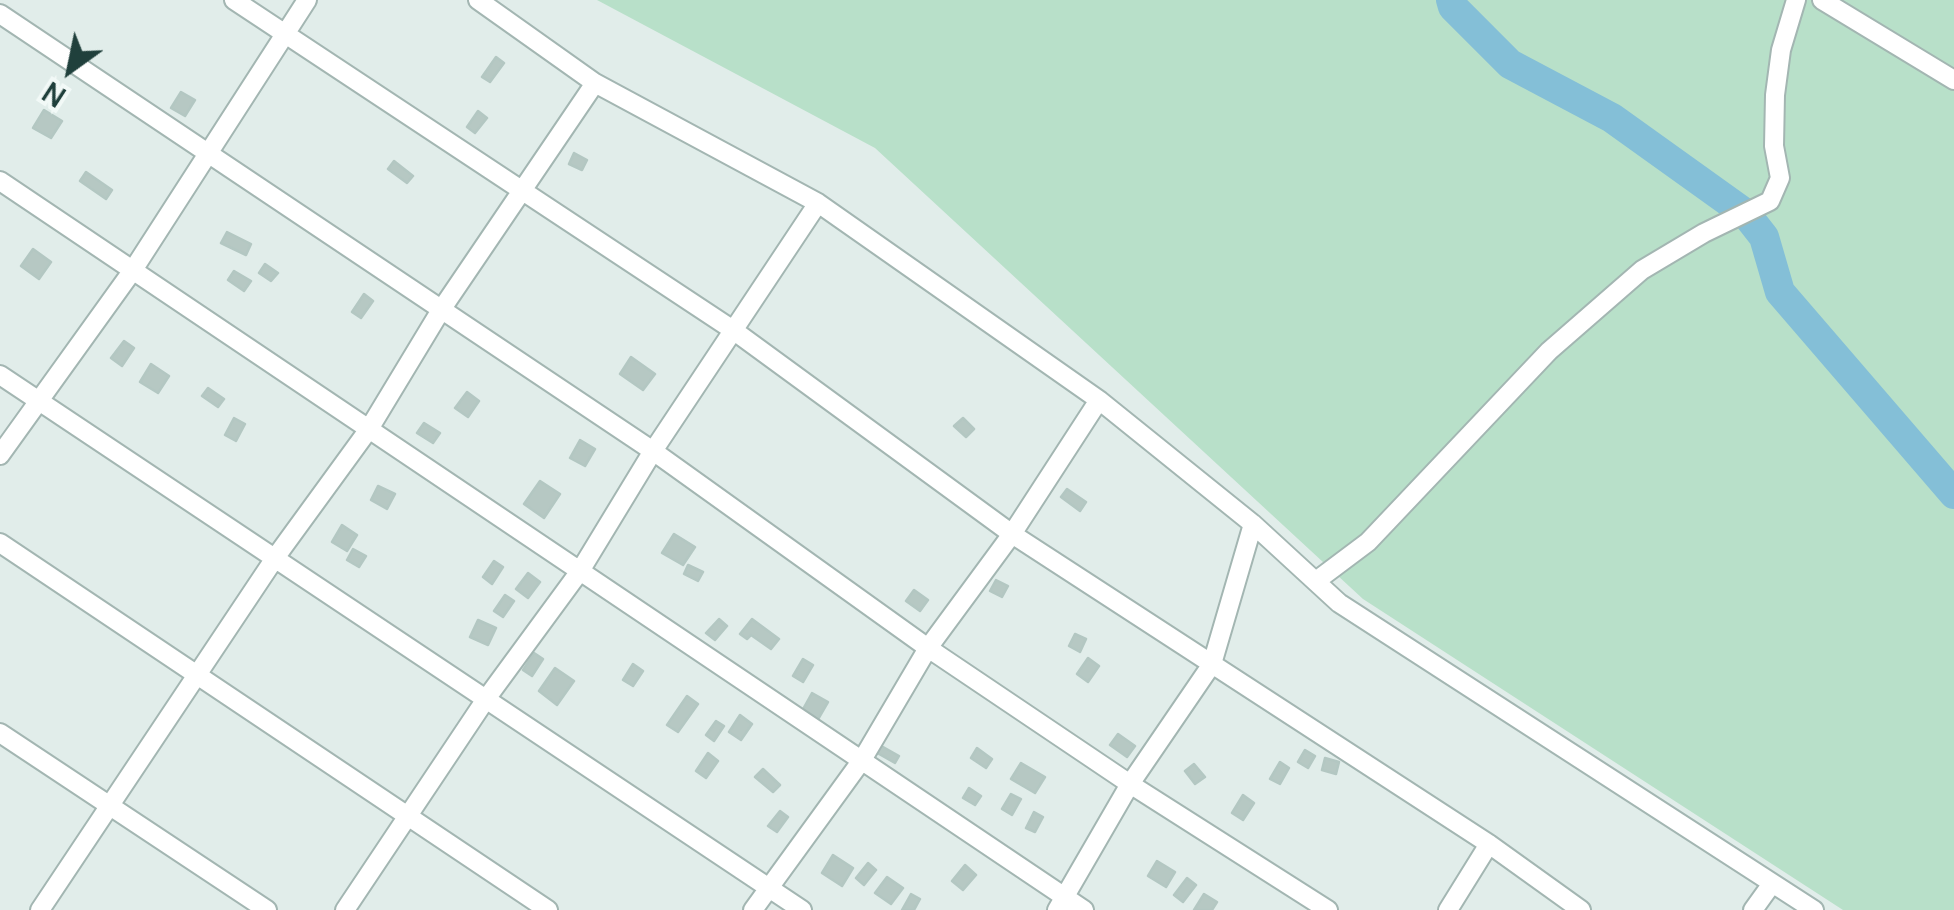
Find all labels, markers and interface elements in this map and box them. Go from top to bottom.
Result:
north arrow [20,20,120,120]
text: N [35,74,72,117]

